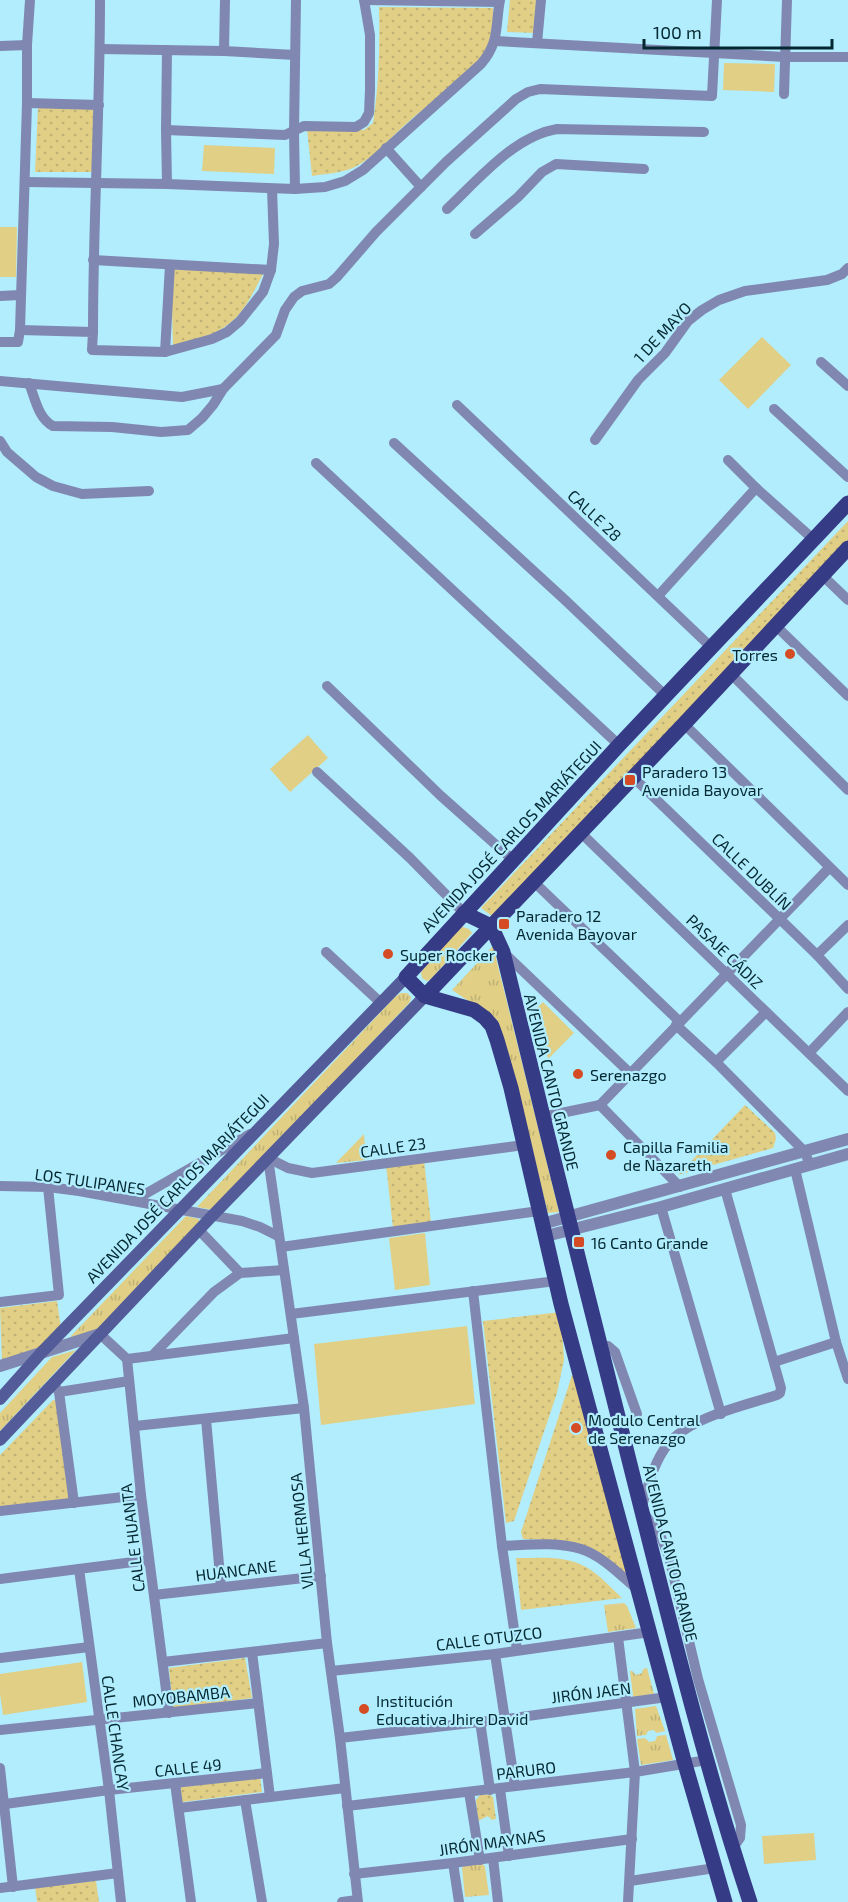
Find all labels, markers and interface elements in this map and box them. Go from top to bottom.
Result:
scale bar [644,12,832,50]
text: 100 m [653,21,702,43]
street label: 1 DE MAYO [629,298,695,366]
street label: CALLE 28 [564,485,626,545]
place label: Torres [732,645,778,664]
marker: Torres [783,647,797,661]
street label: AVENIDA JOSÉ CARLOS MARIÁTEGUI [417,736,605,936]
place label: Paradero 13 Avenida Bayovar [642,762,764,799]
marker: Paradero 13 Avenida Bayovar [623,773,637,787]
street label: CALLE DUBLÍN [708,828,796,914]
place label: Paradero 12 Avenida Bayovar [516,906,638,943]
street label: PASAJE CÁDIZ [683,910,767,992]
marker: Paradero 12 Avenida Bayovar [497,917,511,931]
place label: Super Rocker [400,945,496,964]
marker: Super Rocker [381,947,395,961]
street label: AVENIDA CANTO GRANDE [521,992,583,1172]
place label: Serenazgo [590,1065,667,1084]
marker: Serenazgo [571,1067,585,1081]
street label: AVENIDA JOSÉ CARLOS MARIÁTEGUI [82,1090,272,1286]
street label: CALLE 23 [359,1133,427,1161]
place label: Capilla Familia de Nazareth [623,1137,729,1174]
marker: Capilla Familia de Nazareth [604,1148,618,1162]
street label: LOS TULIPANES [34,1164,146,1198]
place label: 16 Canto Grande [591,1233,708,1252]
marker: 16 Canto Grande [572,1235,586,1249]
place label: Modulo Central de Serenazgo [588,1410,700,1447]
marker: Modulo Central de Serenazgo [569,1421,583,1435]
street label: AVENIDA CANTO GRANDE [640,1463,702,1643]
street label: VILLA HERMOSA [285,1472,317,1590]
street label: CALLE HUANTA [116,1483,148,1593]
street label: HUANCANE [194,1556,278,1584]
street label: CALLE OTUZCO [435,1622,543,1654]
street label: CALLE CHANCAY [98,1674,134,1792]
street label: JIRÓN JAEN [550,1678,632,1706]
street label: MOYOBAMBA [131,1681,231,1711]
place label: Institución Educativa Jhire David [376,1691,528,1728]
marker: Institución Educativa Jhire David [357,1702,371,1716]
street label: CALLE 49 [154,1754,222,1780]
street label: PARURO [495,1757,557,1783]
street label: JIRÓN MAYNAS [437,1825,547,1859]

